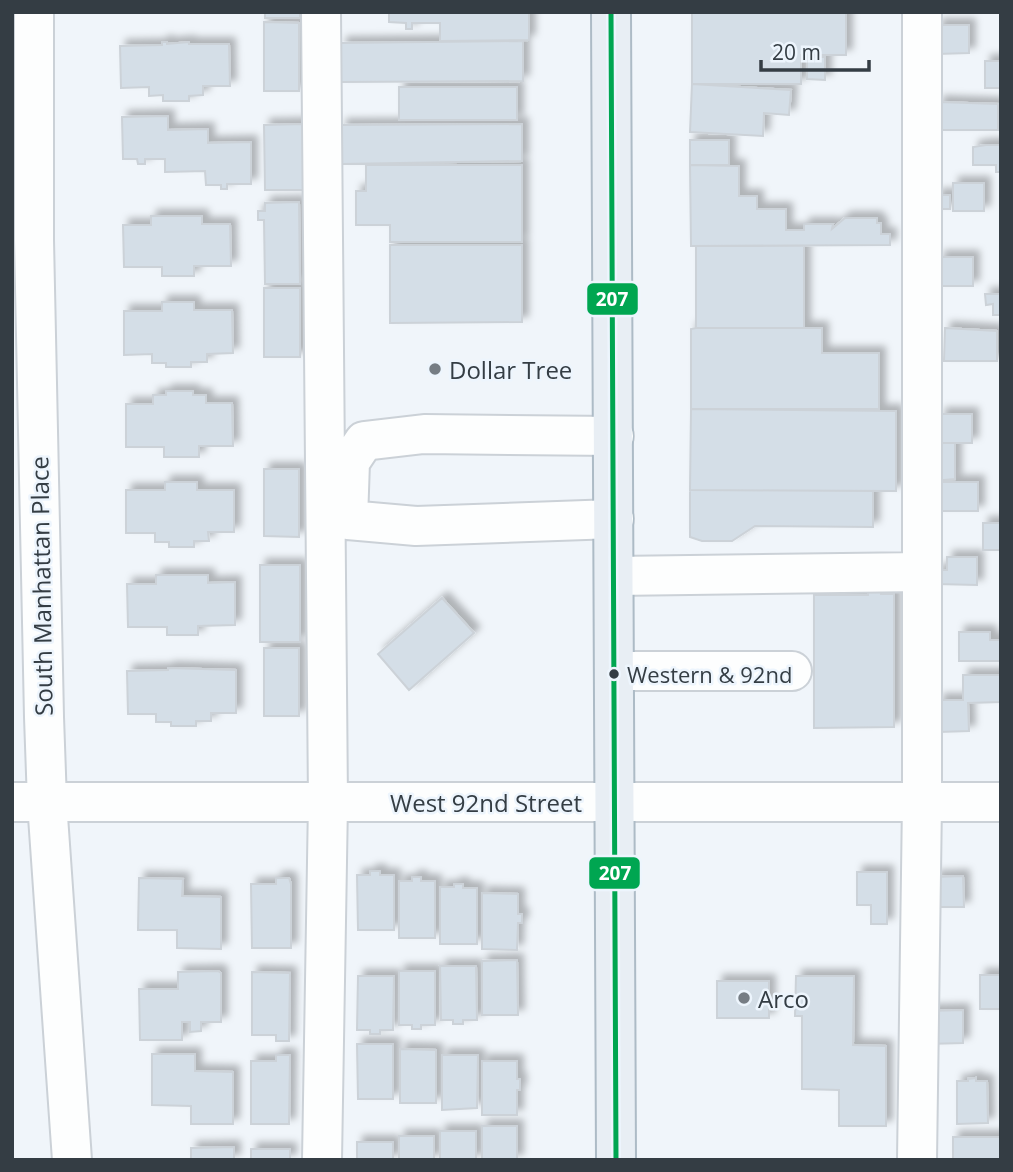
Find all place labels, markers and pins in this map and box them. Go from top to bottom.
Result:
place label: Dollar Tree [449,353,572,386]
marker: Dollar Tree [427,361,443,377]
place label: Western & 92nd [627,659,792,689]
marker: Western & 92nd [607,667,621,681]
place label: Arco [758,982,809,1015]
marker: Arco [736,990,752,1006]

